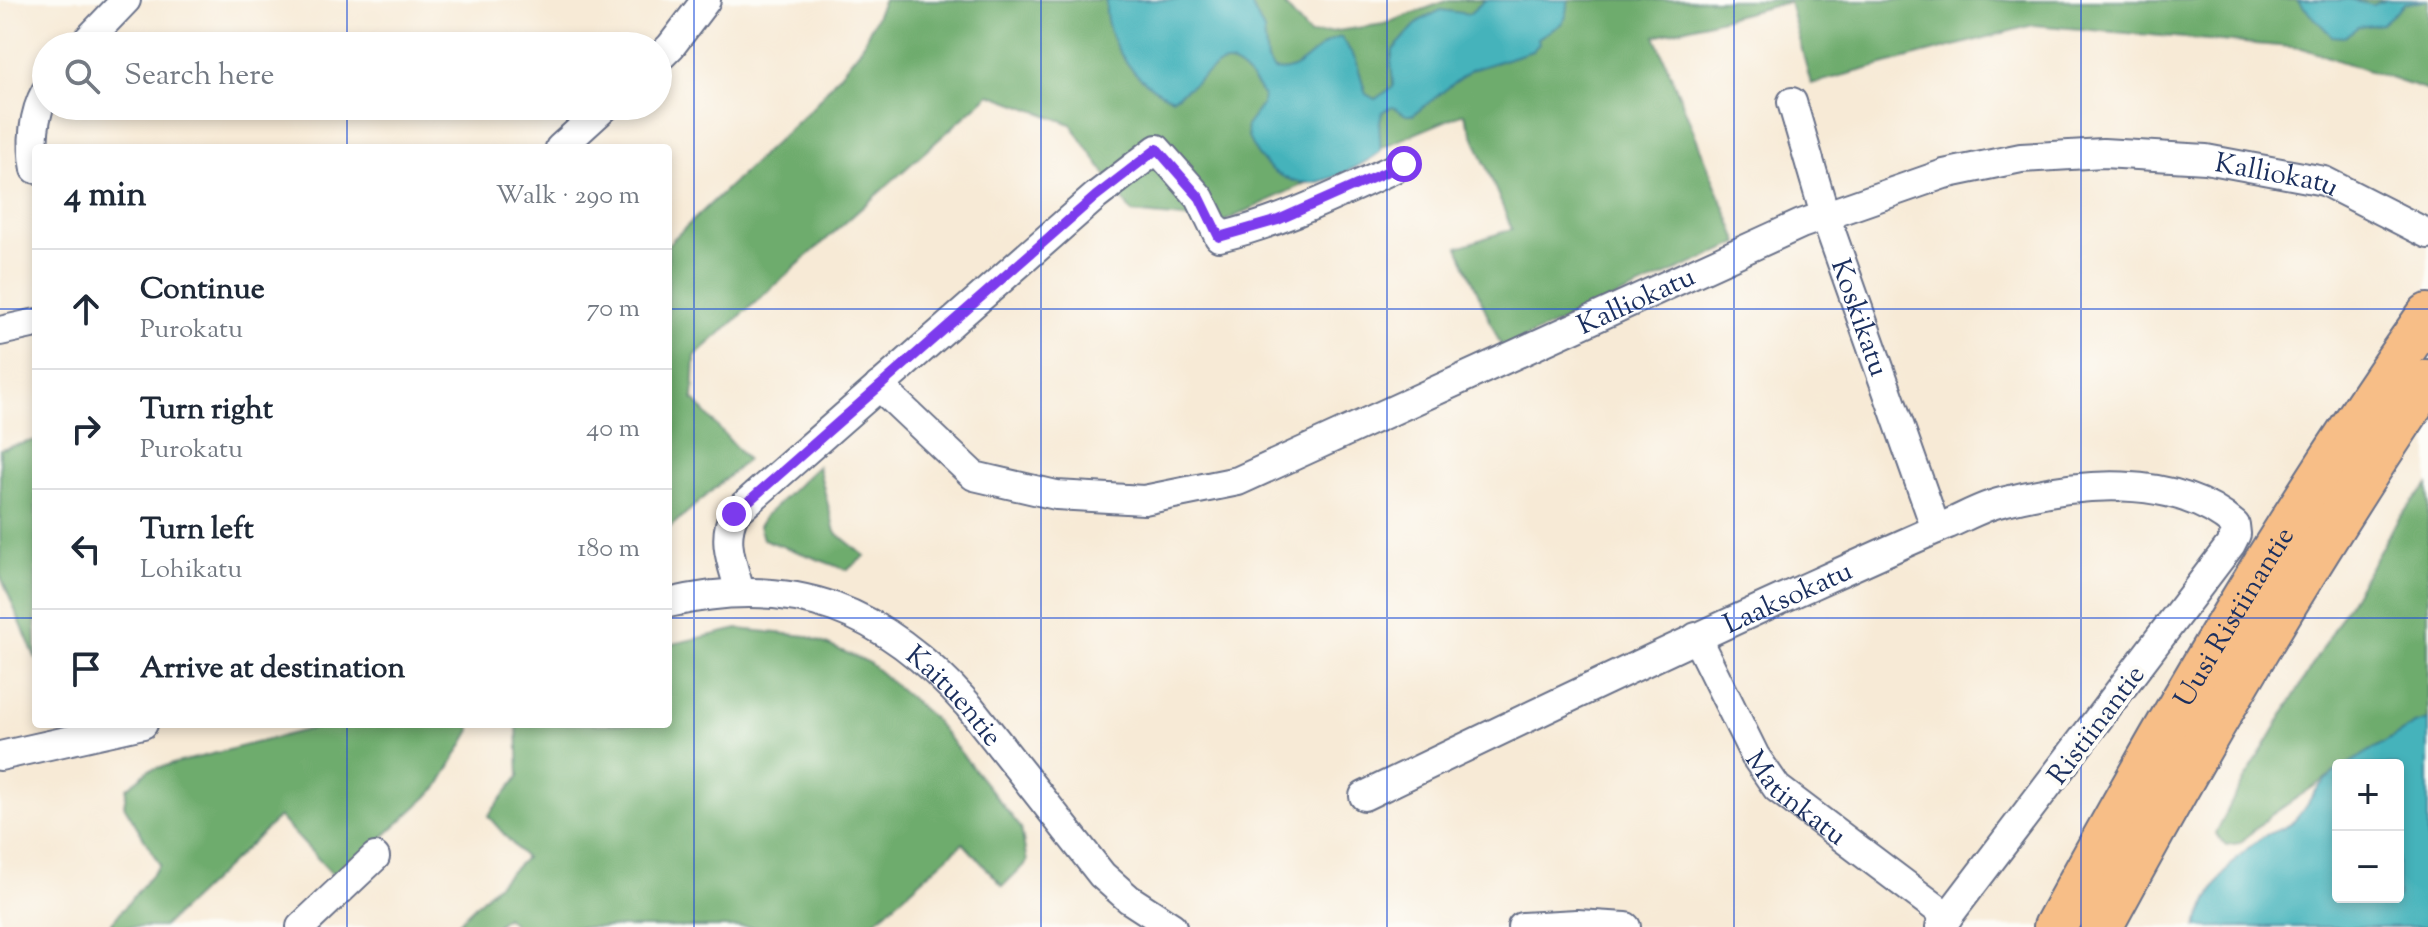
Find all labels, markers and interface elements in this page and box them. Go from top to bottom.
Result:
search box [32,32,672,120]
icon: search [60,54,104,98]
text: Search here [124,55,274,98]
street label: Kalliokatu [2211,144,2345,208]
route start [1386,146,1422,182]
text: 4 min [64,172,146,221]
text: Walk · 290 m [496,178,640,215]
street label: Koskikatu [1819,254,1897,382]
street label: Kalliokatu [1571,258,1702,347]
text: Continue [140,269,265,312]
icon: ahead [64,287,108,331]
text: 70 m [587,291,640,328]
text: Purokatu [140,312,243,349]
text: Turn right [140,389,273,432]
icon: right [64,407,108,451]
text: 40 m [586,411,640,448]
text: Purokatu [140,432,243,469]
route end [716,496,752,532]
text: Turn left [140,509,254,552]
street label: Uusi Ristiinantie [2165,520,2305,716]
icon: left [64,527,108,571]
text: 180 m [577,531,640,568]
text: Lohikatu [140,552,242,589]
street label: Laaksokatu [1717,552,1859,646]
street label: Kaituentie [896,637,1011,756]
icon: arrive [64,647,108,691]
text: Arrive at destination [140,648,405,691]
street label: Ristiinantie [2039,658,2156,794]
street label: Matinkatu [1734,743,1854,857]
map controls [2332,759,2404,903]
button: + [2332,759,2404,831]
button: − [2332,831,2404,903]

